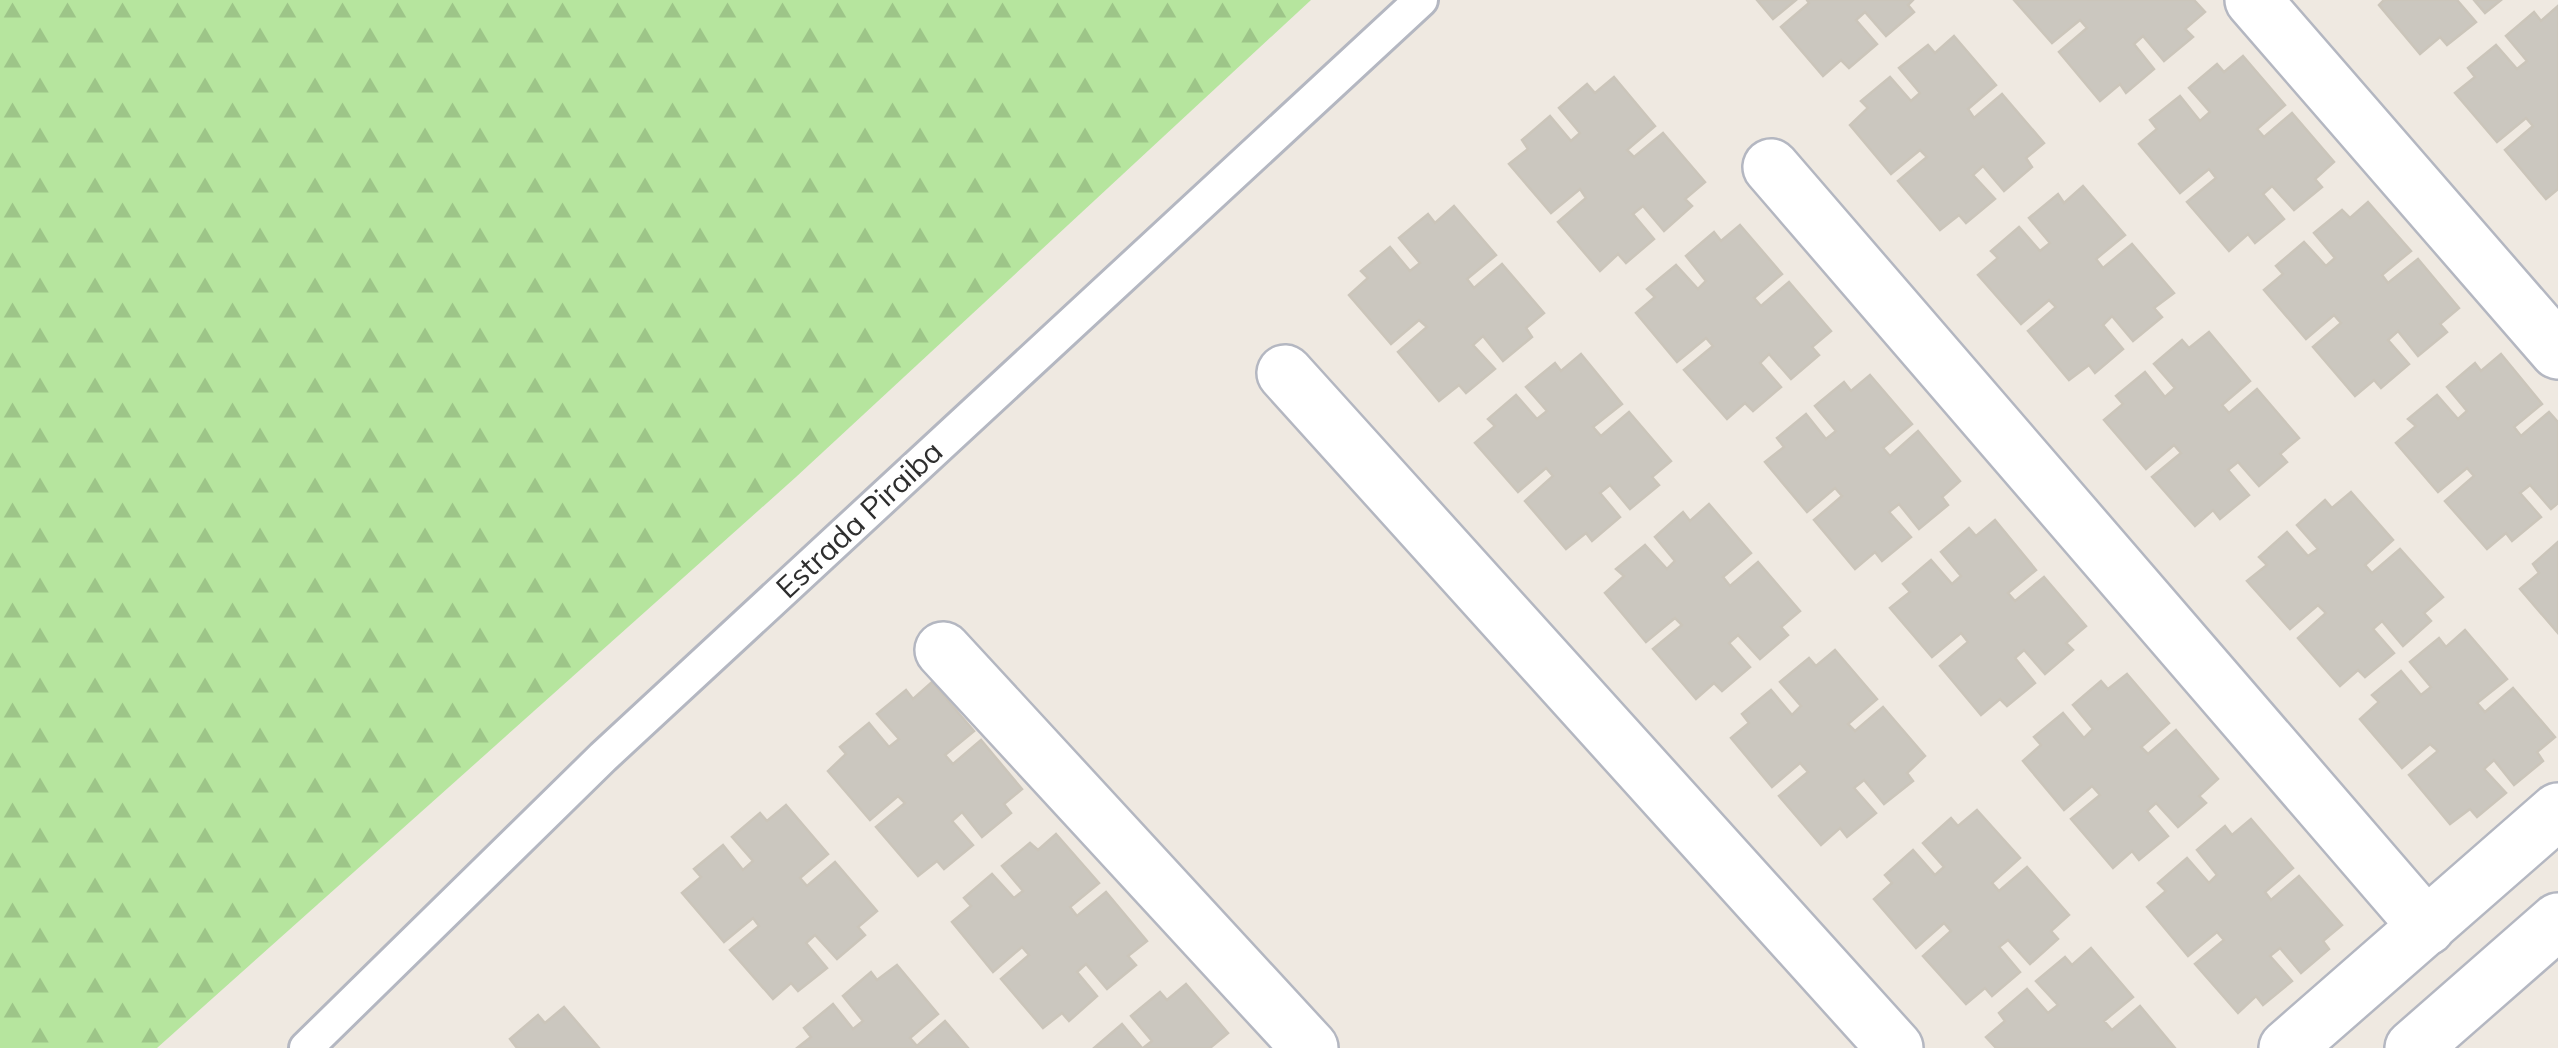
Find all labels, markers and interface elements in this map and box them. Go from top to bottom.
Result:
street label: Estrada Piraiba [768,432,950,606]

